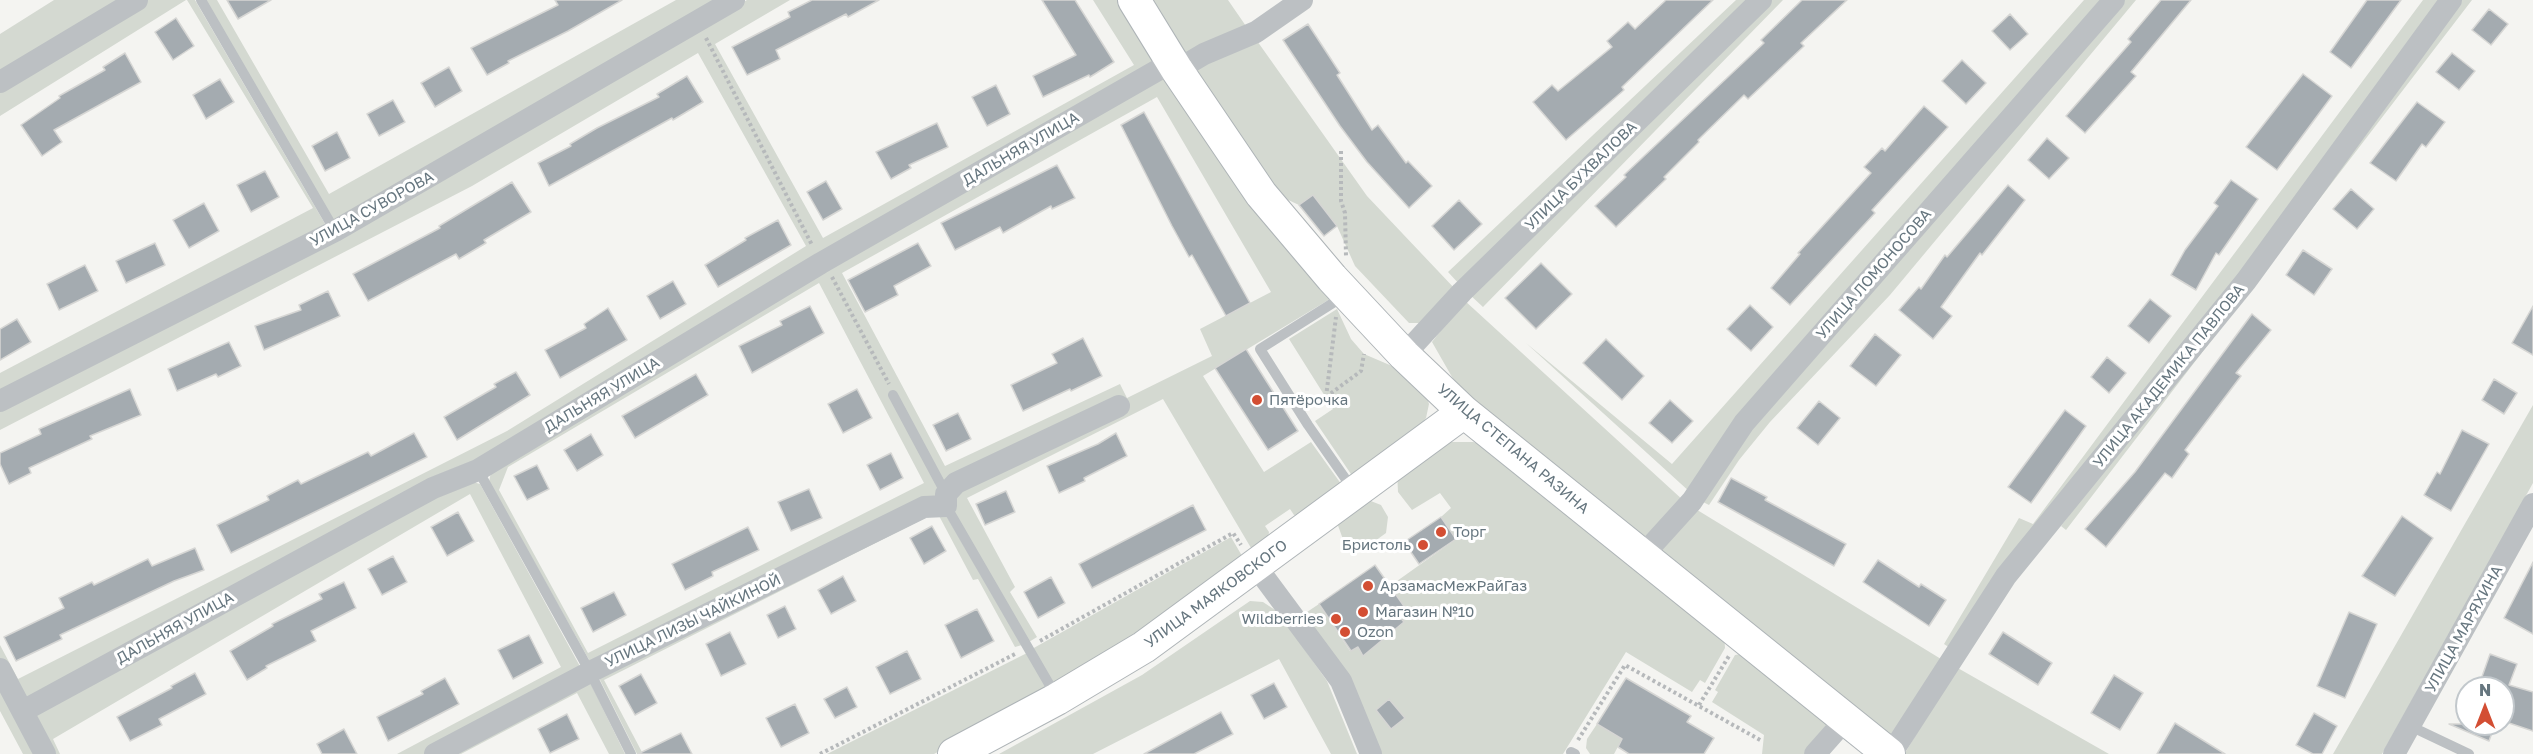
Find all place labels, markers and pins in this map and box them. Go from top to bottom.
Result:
place label: Пятёрочка [1269,391,1348,409]
marker: Пятёрочка [1250,393,1264,407]
place label: Торг [1453,523,1486,541]
marker: Торг [1434,525,1448,539]
place label: Бристоль [1342,536,1411,554]
marker: Бристоль [1416,538,1430,552]
place label: АрзамасМежРайГаз [1380,577,1527,595]
marker: АрзамасМежРайГаз [1361,579,1375,593]
place label: Магазин №10 [1375,603,1474,621]
marker: Магазин №10 [1356,605,1370,619]
place label: Wildberries [1241,610,1324,628]
marker: Wildberries [1329,612,1343,626]
place label: Ozon [1357,623,1394,641]
marker: Ozon [1338,625,1352,639]

